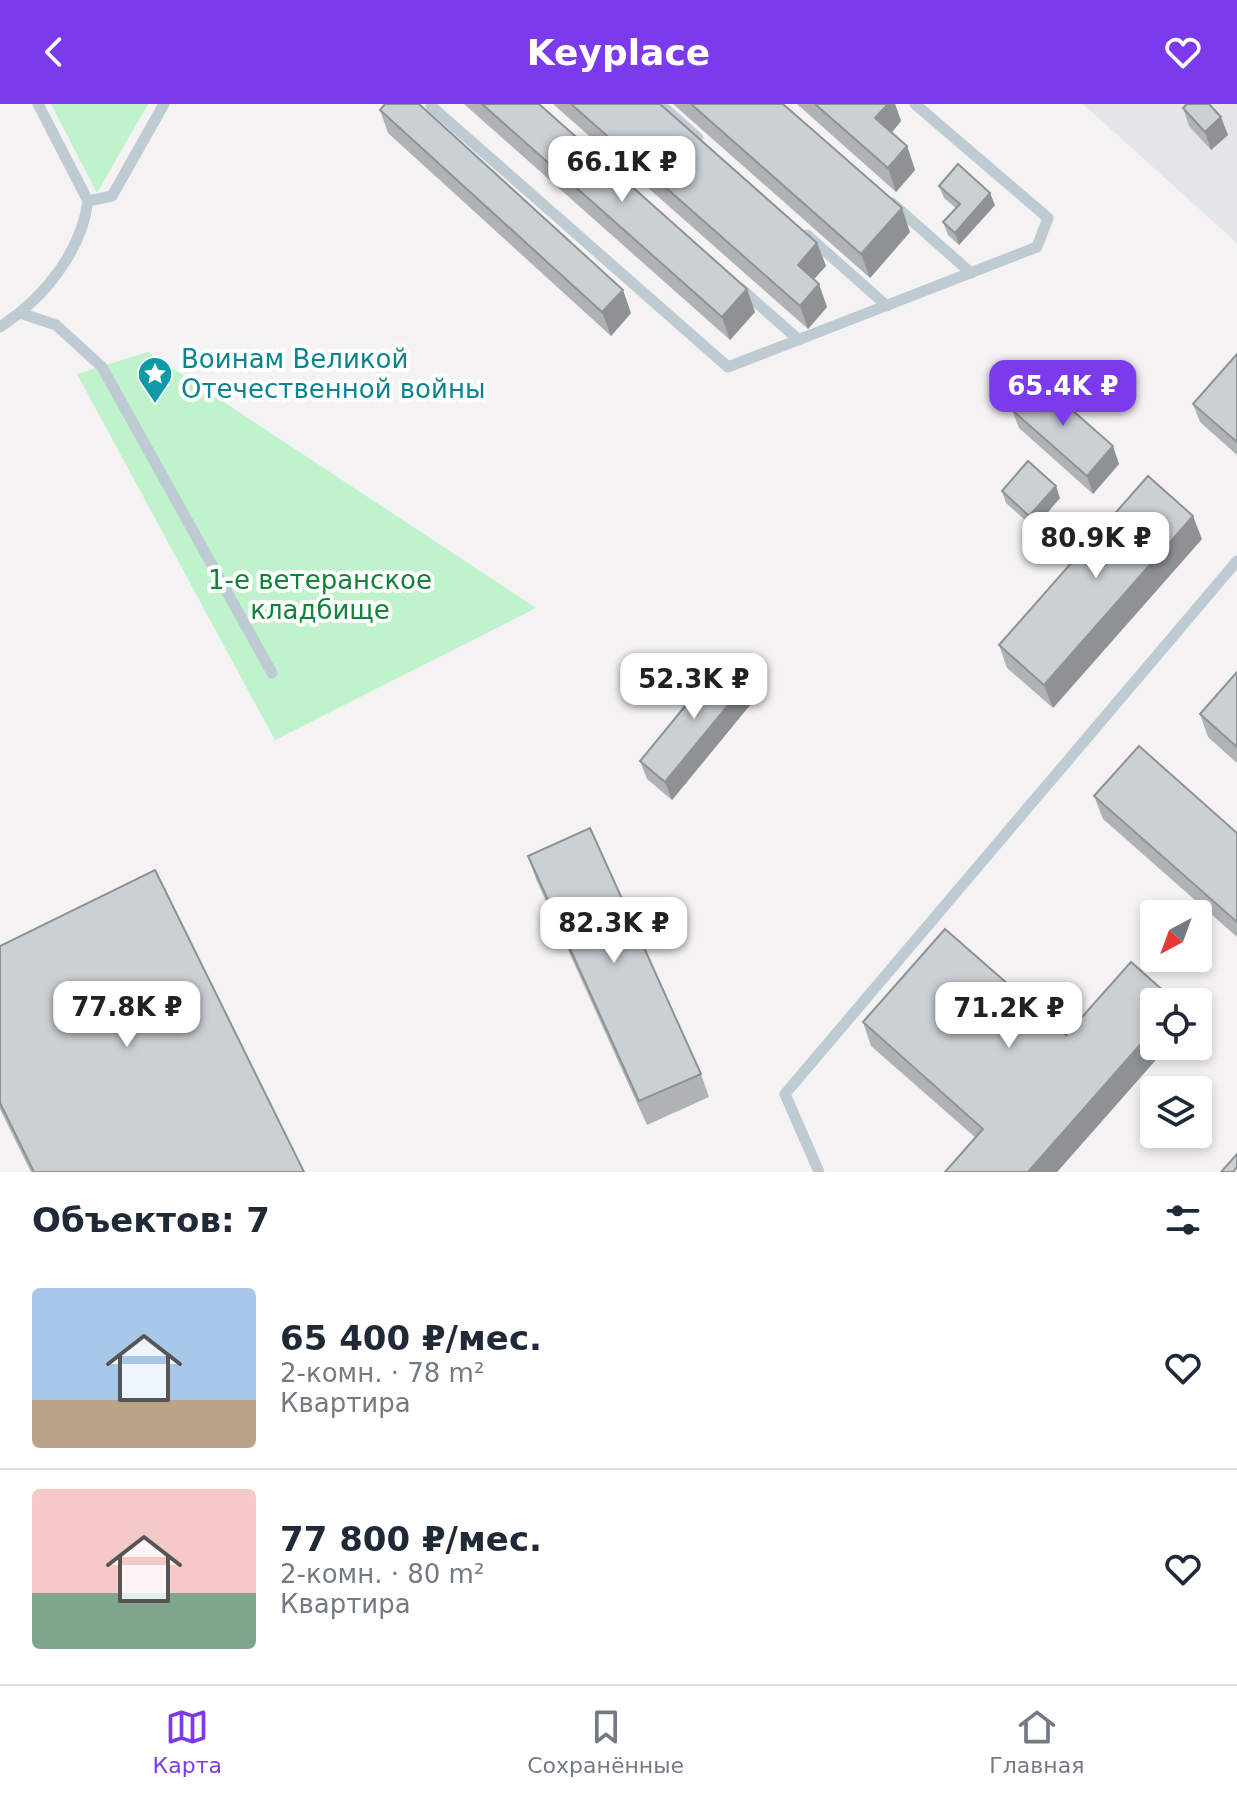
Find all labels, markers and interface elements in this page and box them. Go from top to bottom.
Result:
icon: back [32,30,76,74]
icon: heart [1161,30,1205,74]
text: Keyplace [527,32,710,73]
pin: 66.1K ₽ [548,136,696,204]
text: 66.1K ₽ [566,147,678,177]
place label: Воинам Великой Отечественной войны [181,344,485,404]
place icon: Воинам Великой Отечественной войны [136,355,174,405]
pin: 65.4K ₽ [989,360,1137,428]
text: 65.4K ₽ [1007,371,1119,401]
pin: 80.9K ₽ [1022,512,1170,580]
text: 80.9K ₽ [1040,523,1152,553]
park label: 1-е ветеранское кладбище [208,565,432,625]
pin: 52.3K ₽ [620,653,768,721]
text: 52.3K ₽ [638,664,750,694]
pin: 82.3K ₽ [540,897,688,965]
north arrow [1140,900,1212,972]
map controls [1140,900,1212,1148]
text: 82.3K ₽ [558,908,670,938]
pin: 77.8K ₽ [53,981,201,1049]
pin: 71.2K ₽ [935,982,1083,1050]
button: locate [1140,988,1212,1060]
text: 77.8K ₽ [71,992,183,1022]
text: 71.2K ₽ [953,993,1065,1023]
button: layers [1140,1076,1212,1148]
icon: filters [1161,1198,1205,1242]
text: Объектов: 7 [32,1200,270,1240]
text: 65 400 ₽/мес. [280,1318,542,1358]
icon: home [96,1320,192,1416]
icon: heart [1161,1346,1205,1390]
text: 2-комн. · 78 m² [280,1358,484,1388]
text: Квартира [280,1388,411,1418]
text: 77 800 ₽/мес. [280,1519,542,1559]
icon: home [96,1521,192,1617]
icon: heart [1161,1547,1205,1591]
text: 2-комн. · 80 m² [280,1559,484,1589]
text: Квартира [280,1589,411,1619]
tab: Карта [153,1705,222,1778]
tab: Сохранённые [527,1705,684,1778]
tab: Главная [989,1705,1084,1778]

